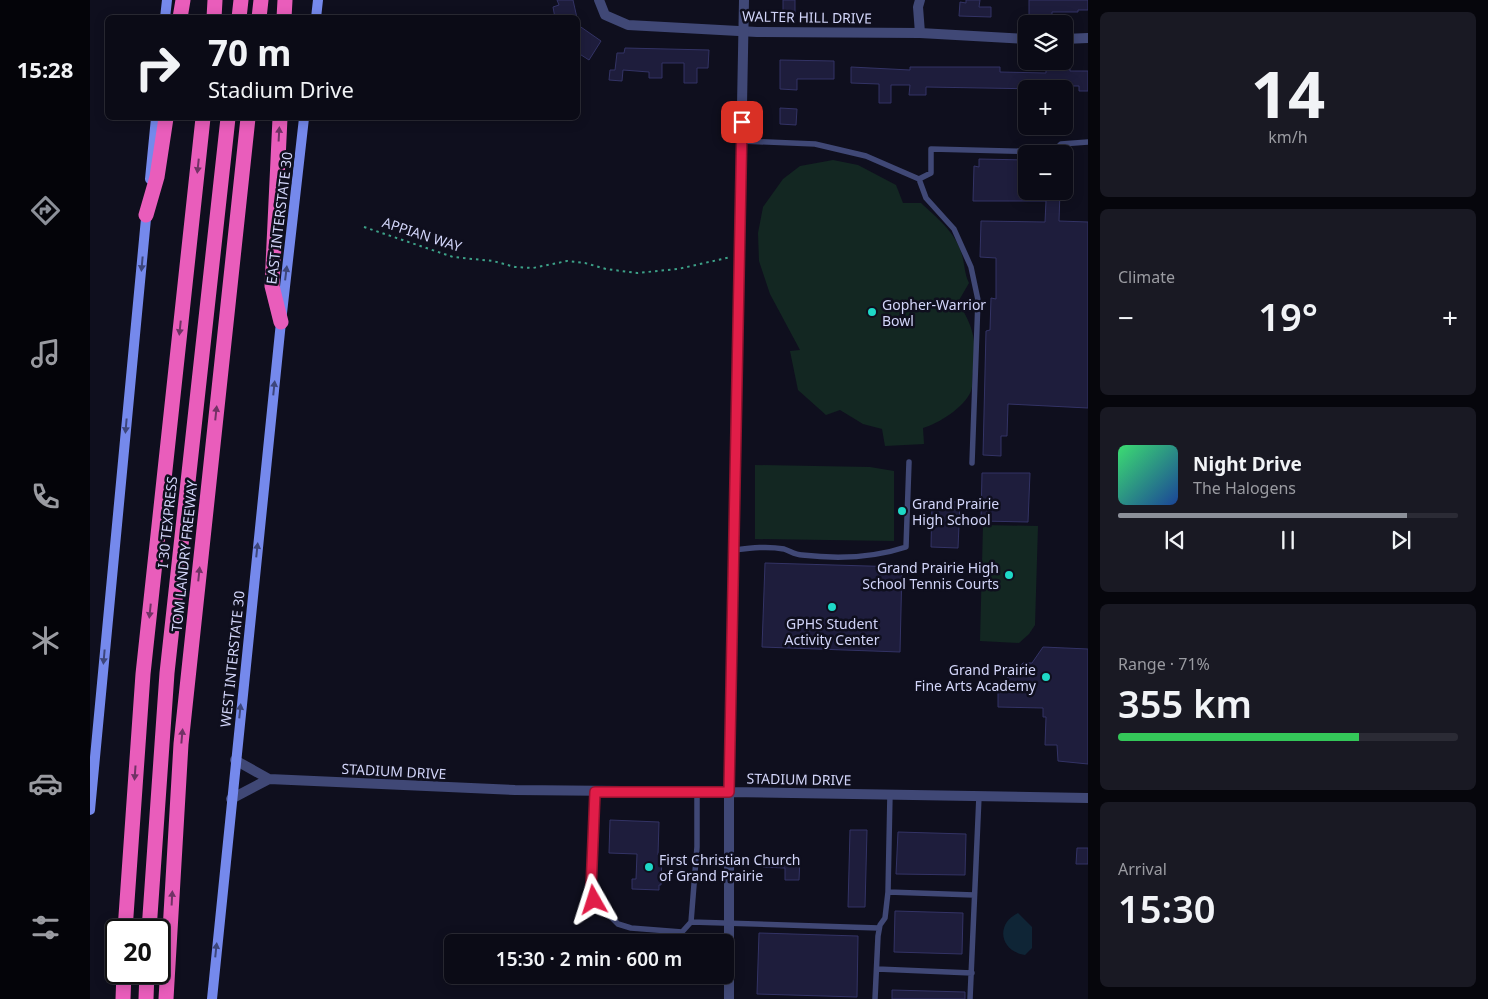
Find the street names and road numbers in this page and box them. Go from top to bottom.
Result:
street label: WALTER HILL DRIVE [742,6,872,28]
street label: EAST INTERSTATE 30 [261,151,297,285]
street label: APPIAN WAY [380,212,464,256]
street label: I 30 TEXPRESS [153,475,181,569]
street label: TOM LANDRY FREEWAY [167,479,201,633]
street label: WEST INTERSTATE 30 [215,590,249,728]
street label: STADIUM DRIVE [341,759,447,783]
street label: STADIUM DRIVE [746,769,852,789]

